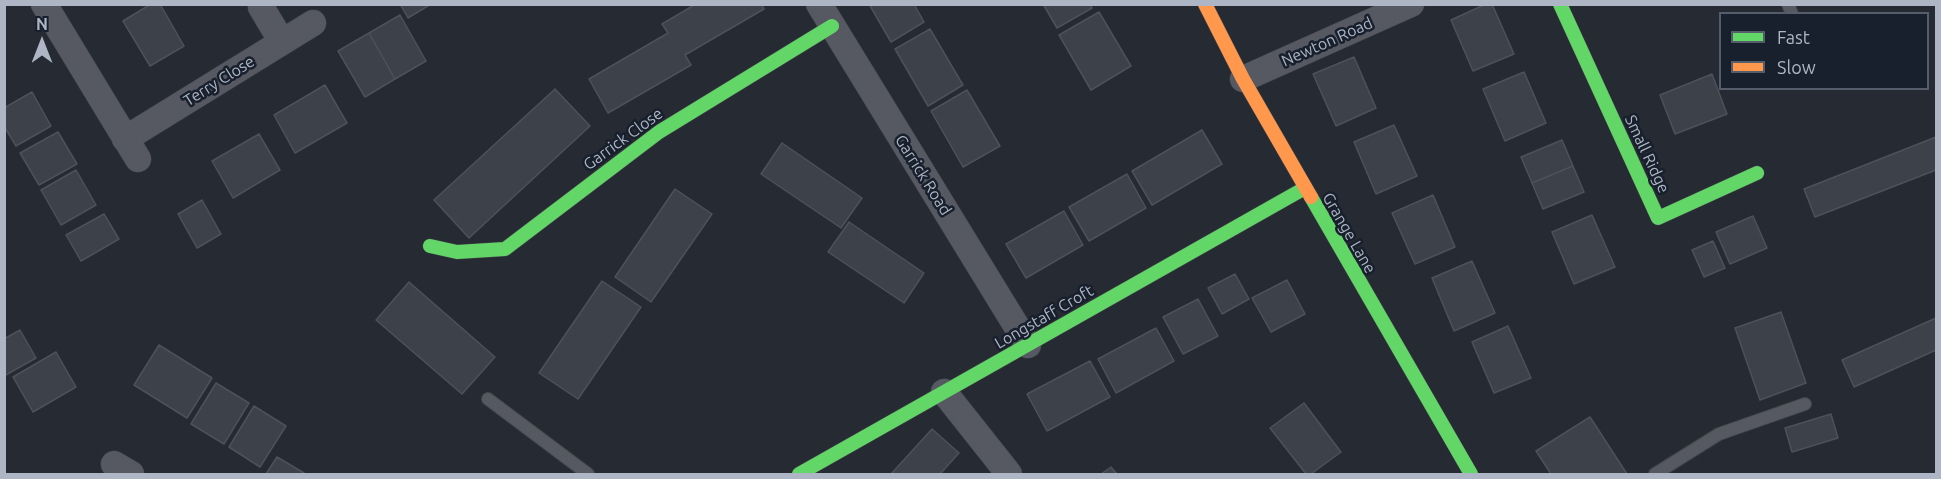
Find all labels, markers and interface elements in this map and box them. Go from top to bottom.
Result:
north arrow [12,12,72,72]
legend [1719,12,1929,90]
street label: Newton Road [1278,13,1376,71]
text: N [36,15,48,33]
text: Fast [1777,27,1810,47]
street label: Terry Close [180,52,258,110]
text: Slow [1777,57,1816,77]
street label: Garrick Close [580,104,666,174]
street label: Small Ridge [1621,112,1673,196]
street label: Garrick Road [891,131,955,219]
street label: Grange Lane [1318,189,1380,277]
street label: Longstaff Croft [991,281,1097,353]

